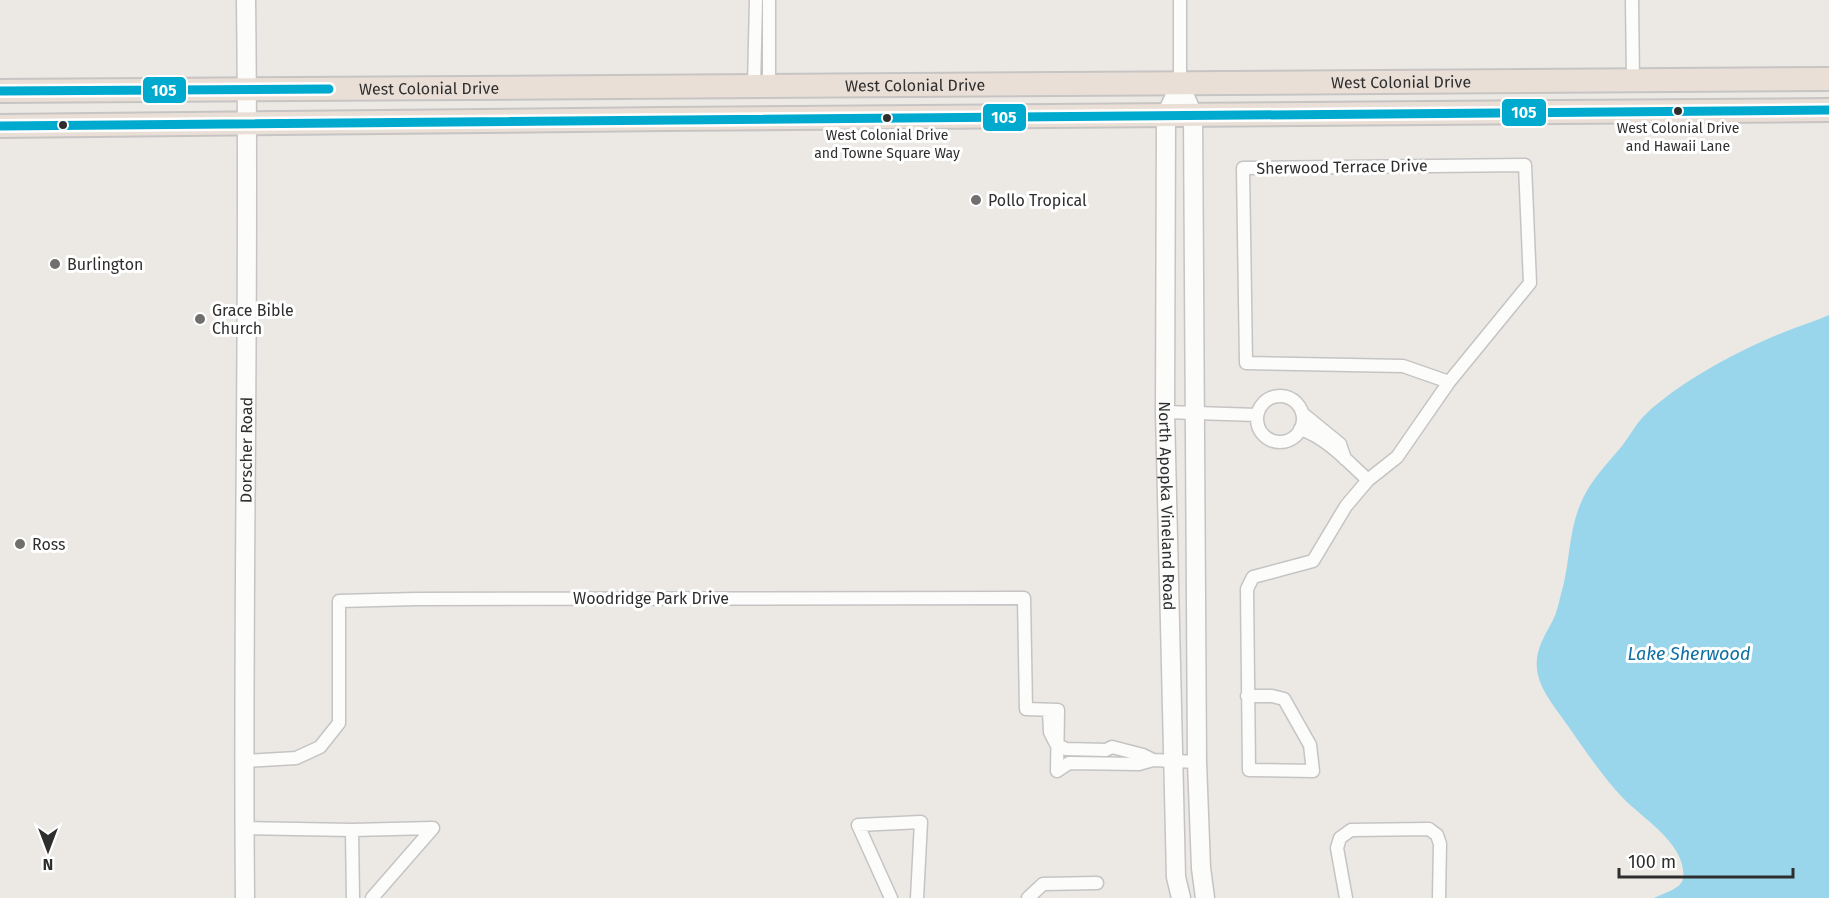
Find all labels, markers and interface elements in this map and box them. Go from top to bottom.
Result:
street label: West Colonial Drive [1331,72,1471,92]
street label: West Colonial Drive [845,75,985,95]
line badge: 105 [142,76,187,104]
street label: West Colonial Drive [359,78,499,98]
text: 105 [151,81,177,100]
line badge: 105 [1501,98,1547,127]
line badge: 105 [982,103,1027,132]
text: 105 [1511,103,1537,122]
marker: West Colonial Drive and Hawaii Lane [1672,105,1684,117]
text: 105 [991,108,1017,127]
marker: West Colonial Drive and Towne Square Way [881,112,893,124]
unlabelled marker [57,119,69,131]
place label: West Colonial Drive and Hawaii Lane [1617,120,1739,155]
place label: West Colonial Drive and Towne Square Way [814,127,960,162]
street label: Sherwood Terrace Drive [1256,156,1428,178]
place label: Pollo Tropical [988,191,1087,210]
marker: Pollo Tropical [969,193,983,207]
place label: Burlington [67,255,143,274]
marker: Burlington [48,257,62,271]
place label: Grace Bible Church [212,301,294,338]
marker: Grace Bible Church [193,312,207,326]
street label: Dorscher Road [236,397,256,503]
street label: North Apopka Vineland Road [1155,401,1179,611]
place label: Ross [32,535,66,554]
marker: Ross [13,537,27,551]
street label: Woodridge Park Drive [573,589,729,608]
water label: Lake Sherwood [1628,643,1751,665]
north arrow [18,820,78,880]
scale bar [1619,841,1793,879]
text: 100 m [1628,851,1676,873]
text: N [43,855,53,874]

